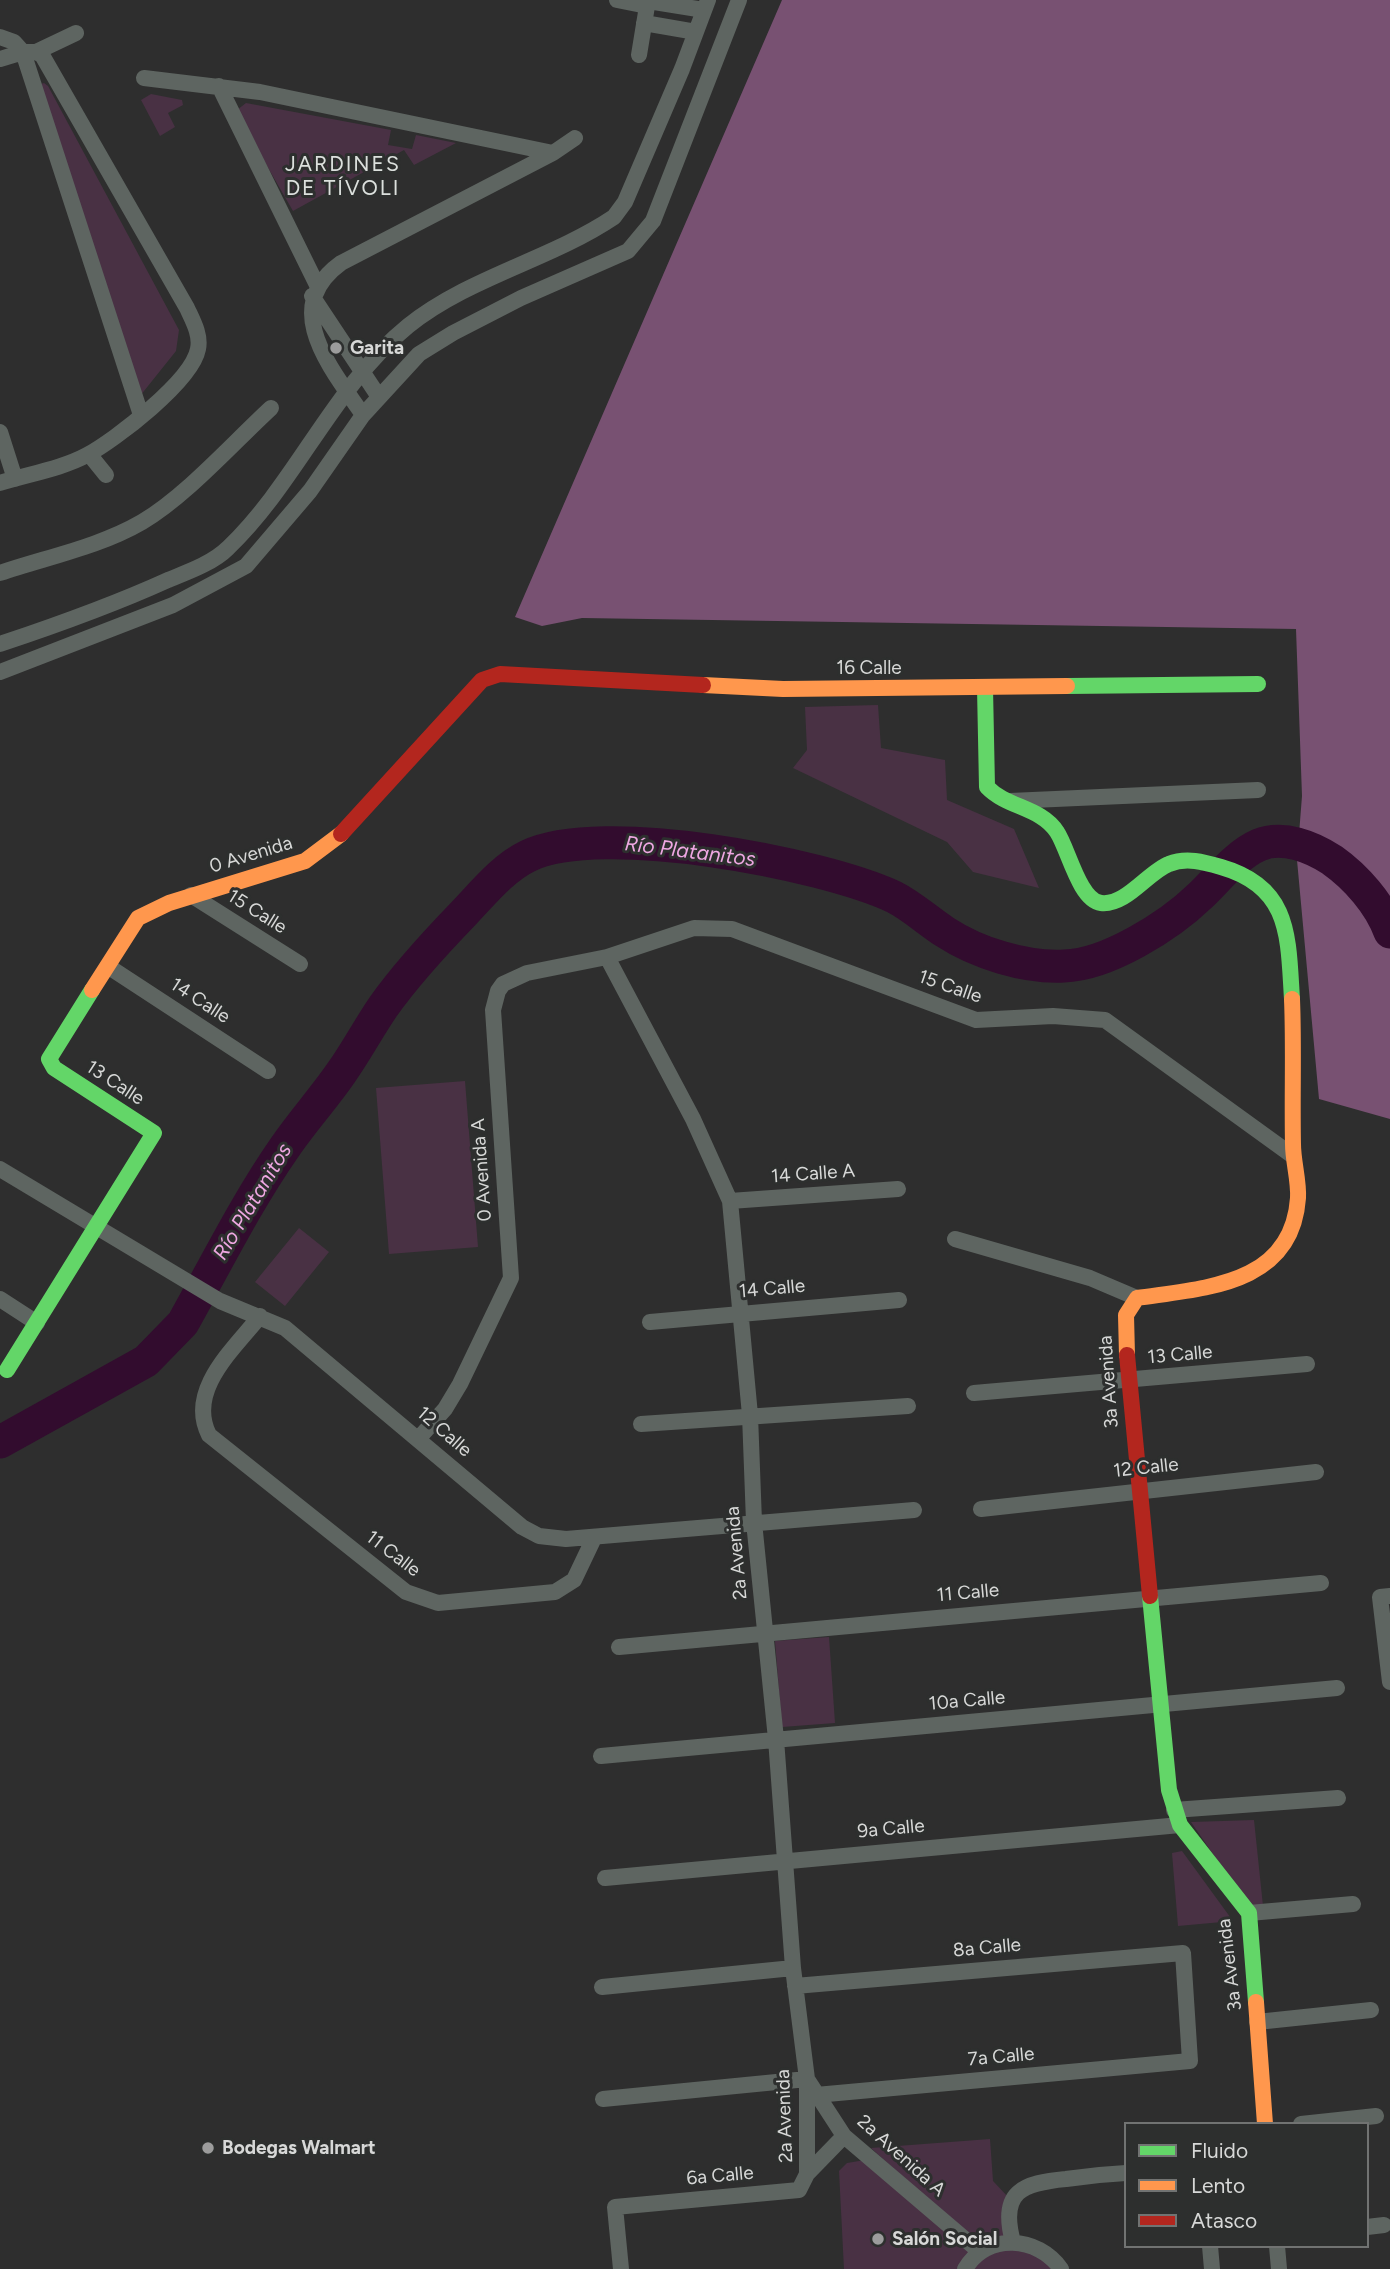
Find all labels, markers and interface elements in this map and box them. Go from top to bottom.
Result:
district label: JARDINES DE TÍVOLI [286,152,400,202]
place label: Garita [350,337,404,359]
marker: Garita [328,340,344,356]
street label: 16 Calle [836,657,902,679]
water label: Río Platanitos [623,831,757,873]
street label: 0 Avenida [207,832,295,878]
street label: 15 Calle [223,885,291,939]
street label: 15 Calle [915,966,985,1008]
street label: 14 Calle [166,973,234,1029]
street label: 13 Calle [82,1056,148,1110]
street label: 0 Avenida A [467,1118,497,1222]
water label: Río Platanitos [208,1139,298,1265]
street label: 14 Calle A [770,1160,856,1188]
street label: 14 Calle [738,1275,806,1303]
street label: 3a Avenida [1094,1335,1124,1429]
street label: 13 Calle [1147,1341,1213,1369]
street label: 12 Calle [412,1402,476,1462]
street label: 12 Calle [1112,1453,1180,1483]
street label: 2a Avenida [722,1505,752,1601]
street label: 11 Calle [361,1526,425,1582]
street label: 11 Calle [936,1579,1000,1607]
street label: 10a Calle [928,1686,1006,1716]
street label: 9a Calle [857,1815,925,1843]
street label: 3a Avenida [1213,1917,1247,2013]
street label: 8a Calle [952,1934,1022,1962]
street label: 7a Calle [967,2043,1035,2071]
street label: 2a Avenida [772,2069,798,2163]
street label: 2a Avenida A [852,2110,950,2202]
legend [1124,2122,1369,2248]
place label: Bodegas Walmart [222,2137,376,2159]
text: Fluido [1191,2138,1248,2163]
marker: Bodegas Walmart [200,2140,216,2156]
street label: 6a Calle [686,2162,754,2190]
text: Lento [1191,2173,1245,2198]
text: Atasco [1191,2208,1257,2233]
place label: Salón Social [892,2228,997,2250]
marker: Salón Social [870,2231,886,2247]

